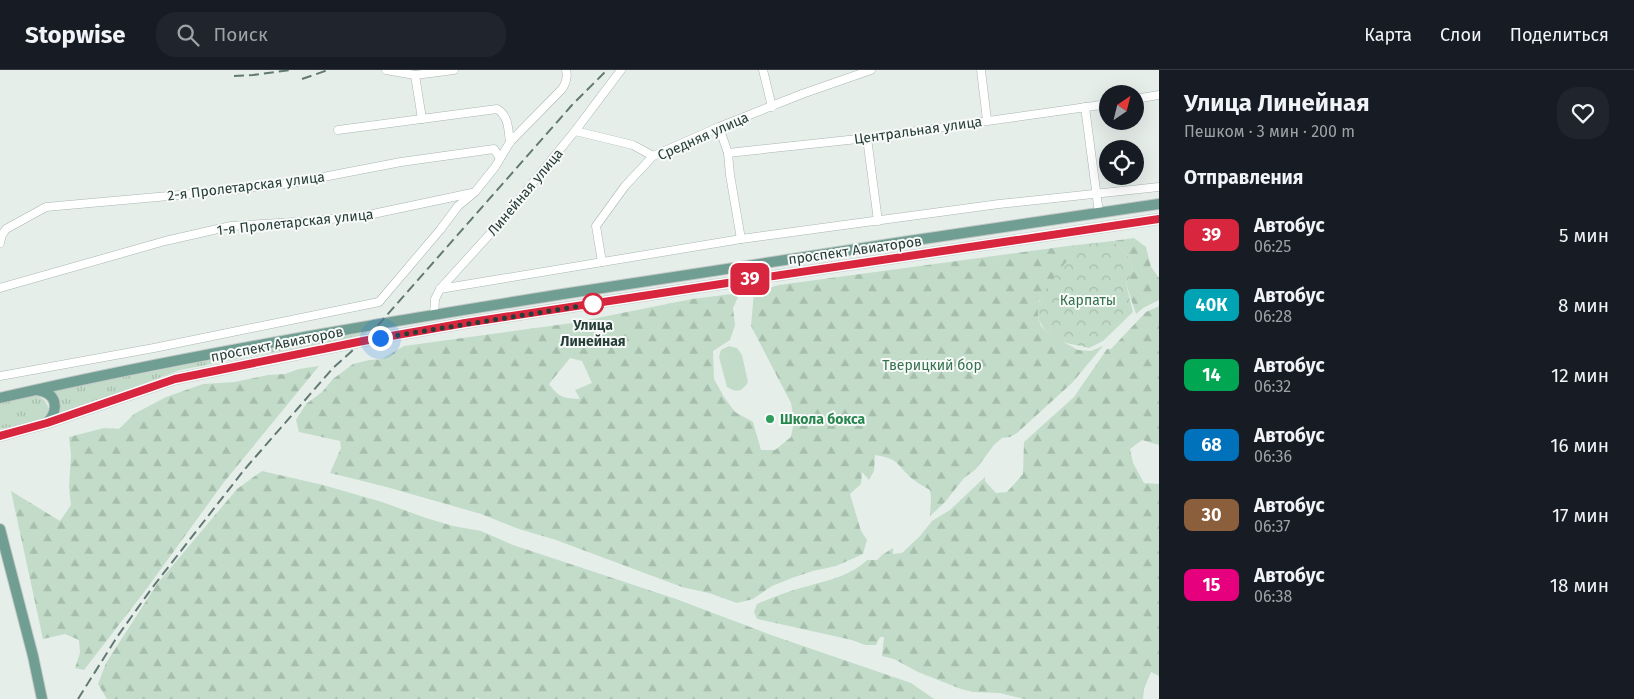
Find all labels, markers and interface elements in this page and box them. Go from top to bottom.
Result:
search box [156,12,506,57]
text: Stopwise [25,21,126,49]
icon: search [174,21,202,49]
text: Поиск [214,23,268,46]
text: Карта [1364,24,1412,46]
text: Слои [1440,24,1482,46]
text: Поделиться [1510,24,1609,46]
north arrow [1099,85,1144,130]
map controls [1099,85,1144,185]
button: heart [1557,87,1609,139]
text: Улица Линейная [1184,89,1370,117]
street label: Средняя улица [655,109,751,164]
street label: Центральная улица [853,113,983,148]
text: Пешком · 3 мин · 200 m [1184,122,1355,141]
button: locate [1099,140,1144,185]
street label: Линейная улица [484,145,567,239]
text: Отправления [1184,166,1303,189]
street label: 2-я Пролетарская улица [166,168,326,205]
street label: 1-я Пролетарская улица [216,206,374,239]
text: Автобус [1254,214,1325,237]
text: 39 [1202,224,1221,246]
text: 5 мин [1559,224,1609,247]
street label: проспект Авиаторов [787,233,923,268]
text: 06:25 [1254,237,1291,256]
line badge: 39 [728,263,772,295]
text: 39 [740,268,760,290]
text: Автобус [1254,284,1325,307]
park label: Карпаты [1060,292,1116,309]
marker: Улица Линейная [582,293,604,315]
text: 40К [1196,294,1227,316]
text: 8 мин [1558,294,1609,317]
text: 06:28 [1254,307,1292,326]
place label: Улица Линейная [560,317,626,350]
street label: проспект Авиаторов [209,323,345,366]
your location [368,326,393,351]
text: Автобус [1254,354,1325,377]
park label: Тверицкий бор [882,357,982,374]
text: 14 [1202,364,1221,386]
text: 12 мин [1551,364,1609,387]
text: 06:32 [1254,377,1291,396]
place label: Школа бокса [780,411,865,428]
marker: Школа бокса [764,413,776,425]
text: Автобус [1254,424,1325,447]
text: 68 [1201,434,1222,456]
text: 16 мин [1550,434,1609,457]
text: 06:36 [1254,447,1292,466]
text: Автобус [1254,494,1325,517]
text: 30 [1202,504,1221,526]
text: 17 мин [1552,504,1609,527]
text: 06:37 [1254,517,1290,536]
text: Автобус [1254,564,1325,587]
text: 15 [1203,574,1221,596]
text: 18 мин [1550,574,1609,597]
text: 06:38 [1254,587,1292,606]

